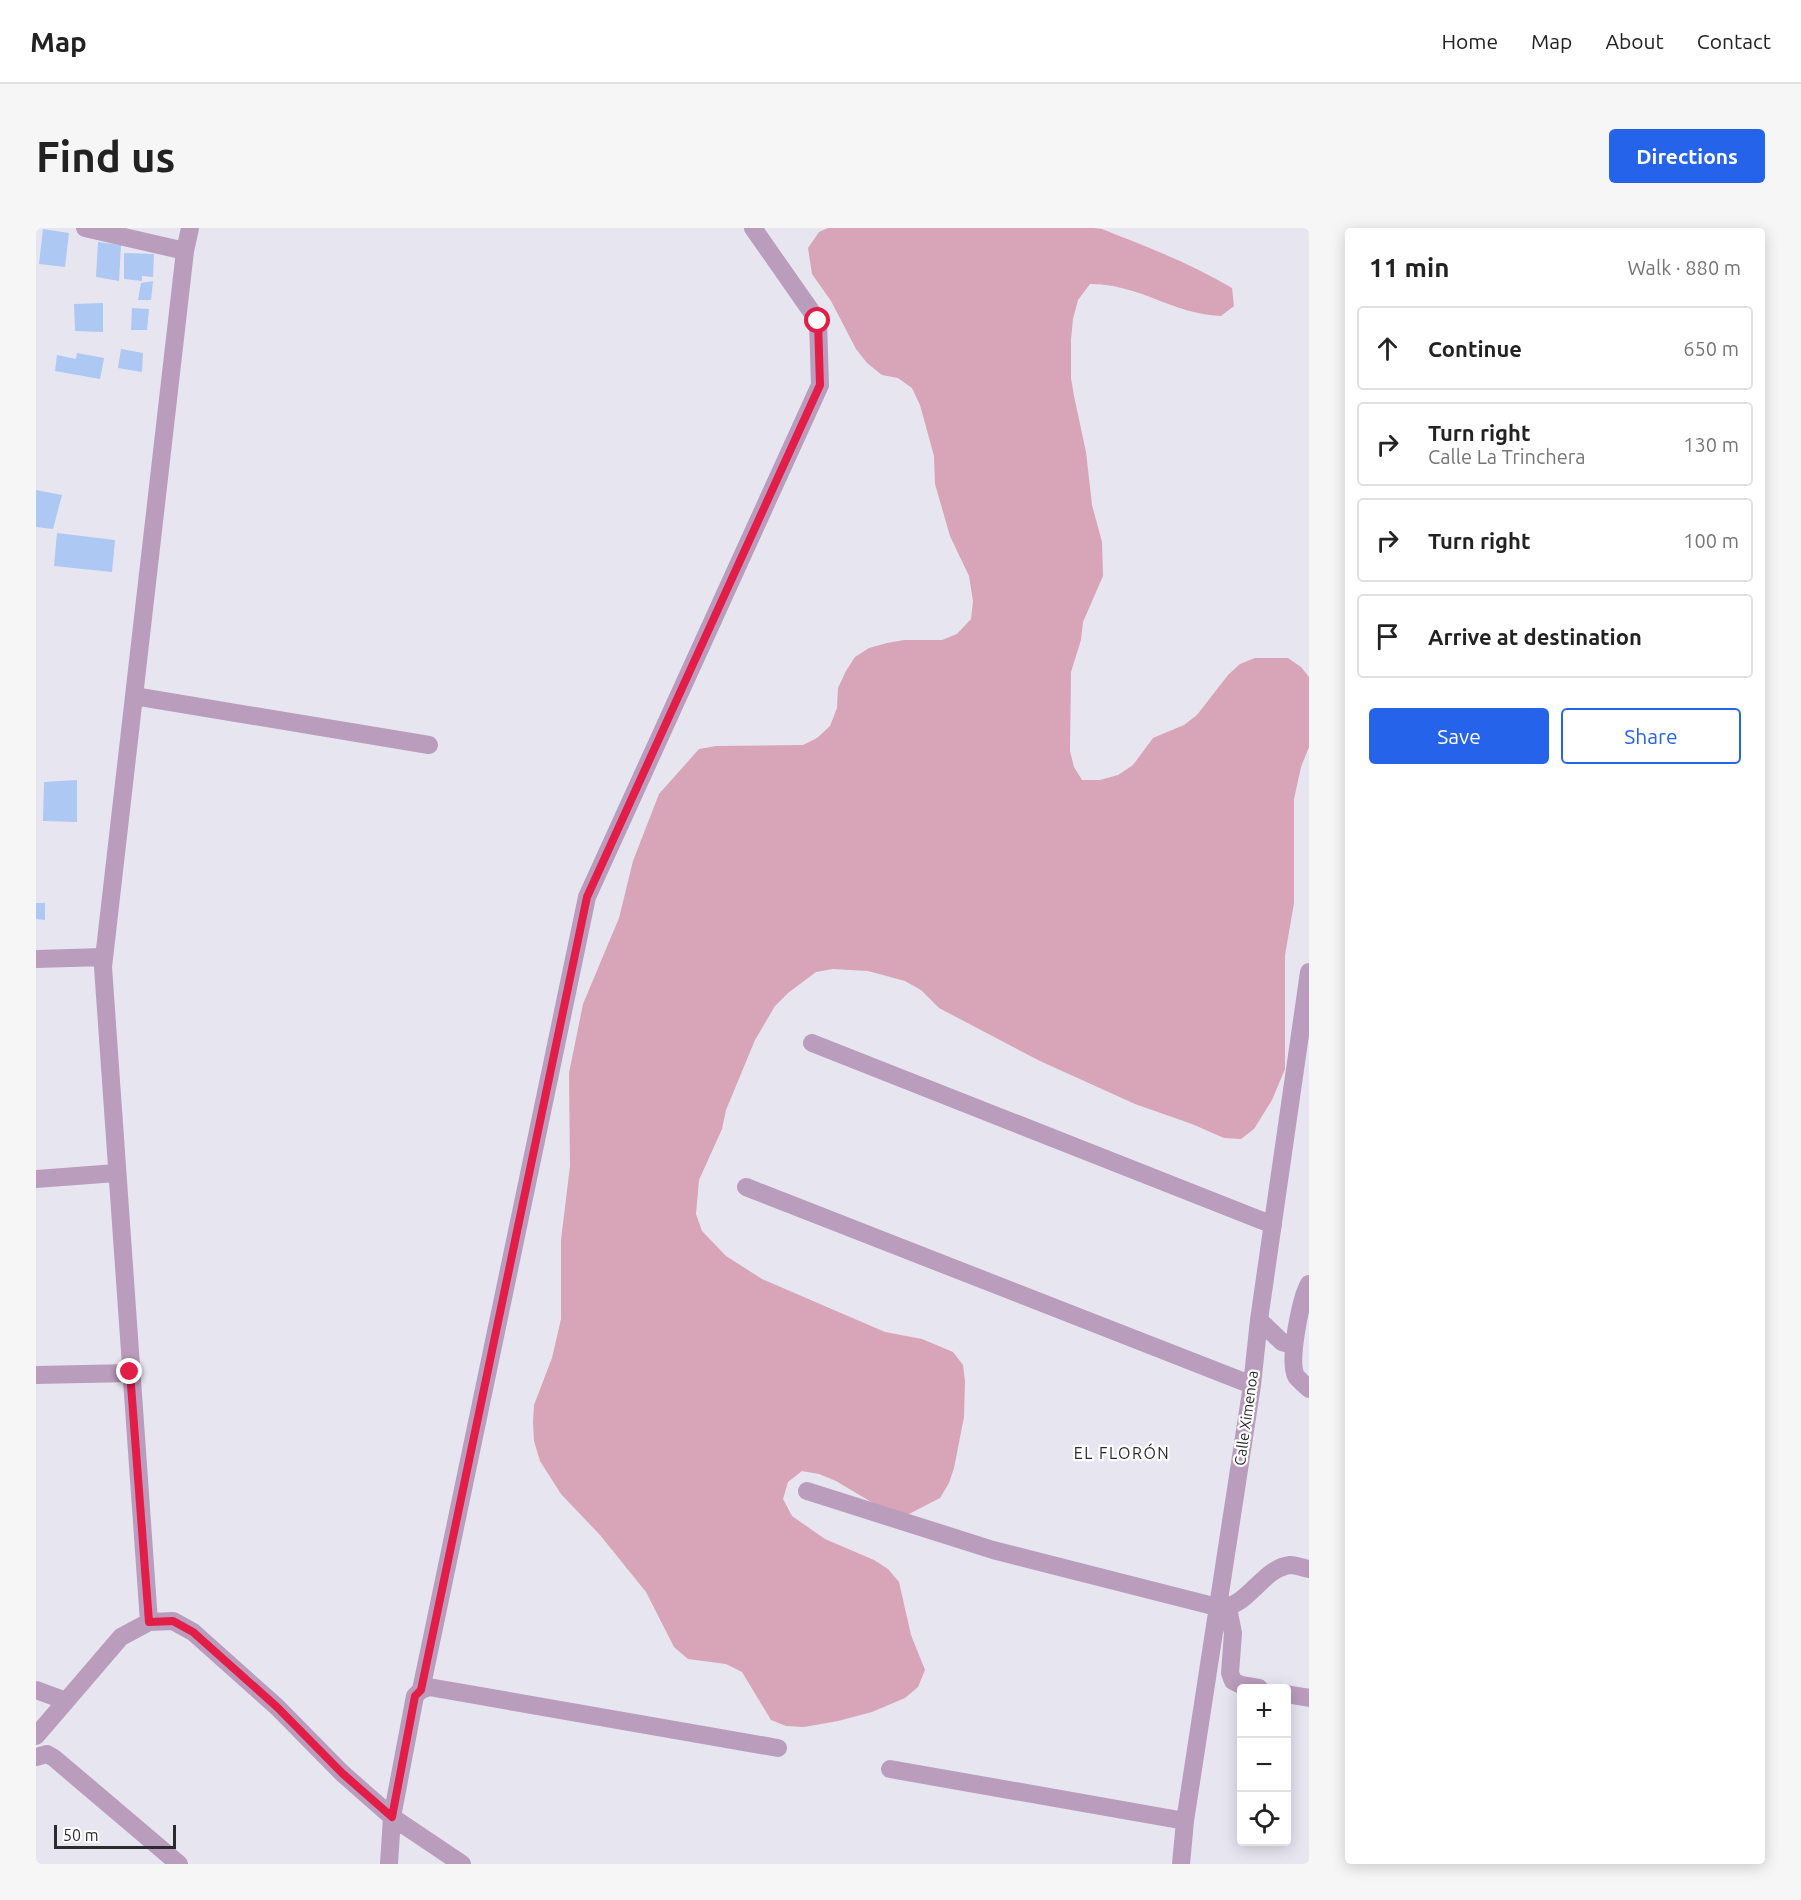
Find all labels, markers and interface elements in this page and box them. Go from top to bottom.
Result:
text: Map [30,26,87,57]
text: Home [1441,29,1498,53]
text: Map [1531,29,1572,53]
text: About [1605,29,1664,53]
text: Contact [1697,29,1771,53]
button: Directions [1609,129,1765,183]
text: Find us [36,133,175,180]
text: 11 min [1369,253,1449,282]
text: Walk · 880 m [1628,256,1741,279]
route start [804,307,830,333]
icon: ahead [1371,332,1404,365]
text: Continue [1428,336,1522,361]
text: 650 m [1683,337,1739,360]
text: Turn right [1428,420,1530,445]
icon: right [1371,428,1404,461]
text: 130 m [1683,433,1739,456]
text: Calle La Trinchera [1428,445,1586,468]
icon: right [1371,524,1404,557]
text: Turn right [1428,528,1530,553]
text: 100 m [1683,529,1739,552]
icon: arrive [1371,620,1404,653]
text: Arrive at destination [1428,624,1642,649]
button: Save [1369,708,1549,764]
button: Share [1561,708,1741,764]
route end [116,1358,142,1384]
street label: Calle Ximenoa [1231,1369,1261,1467]
district label: EL FLORÓN [1074,1443,1170,1462]
map controls [1237,1684,1291,1846]
button: + [1237,1684,1291,1738]
button: − [1237,1738,1291,1792]
button: locate [1237,1792,1291,1846]
scale bar [54,1822,176,1850]
text: 50 m [63,1826,99,1844]

